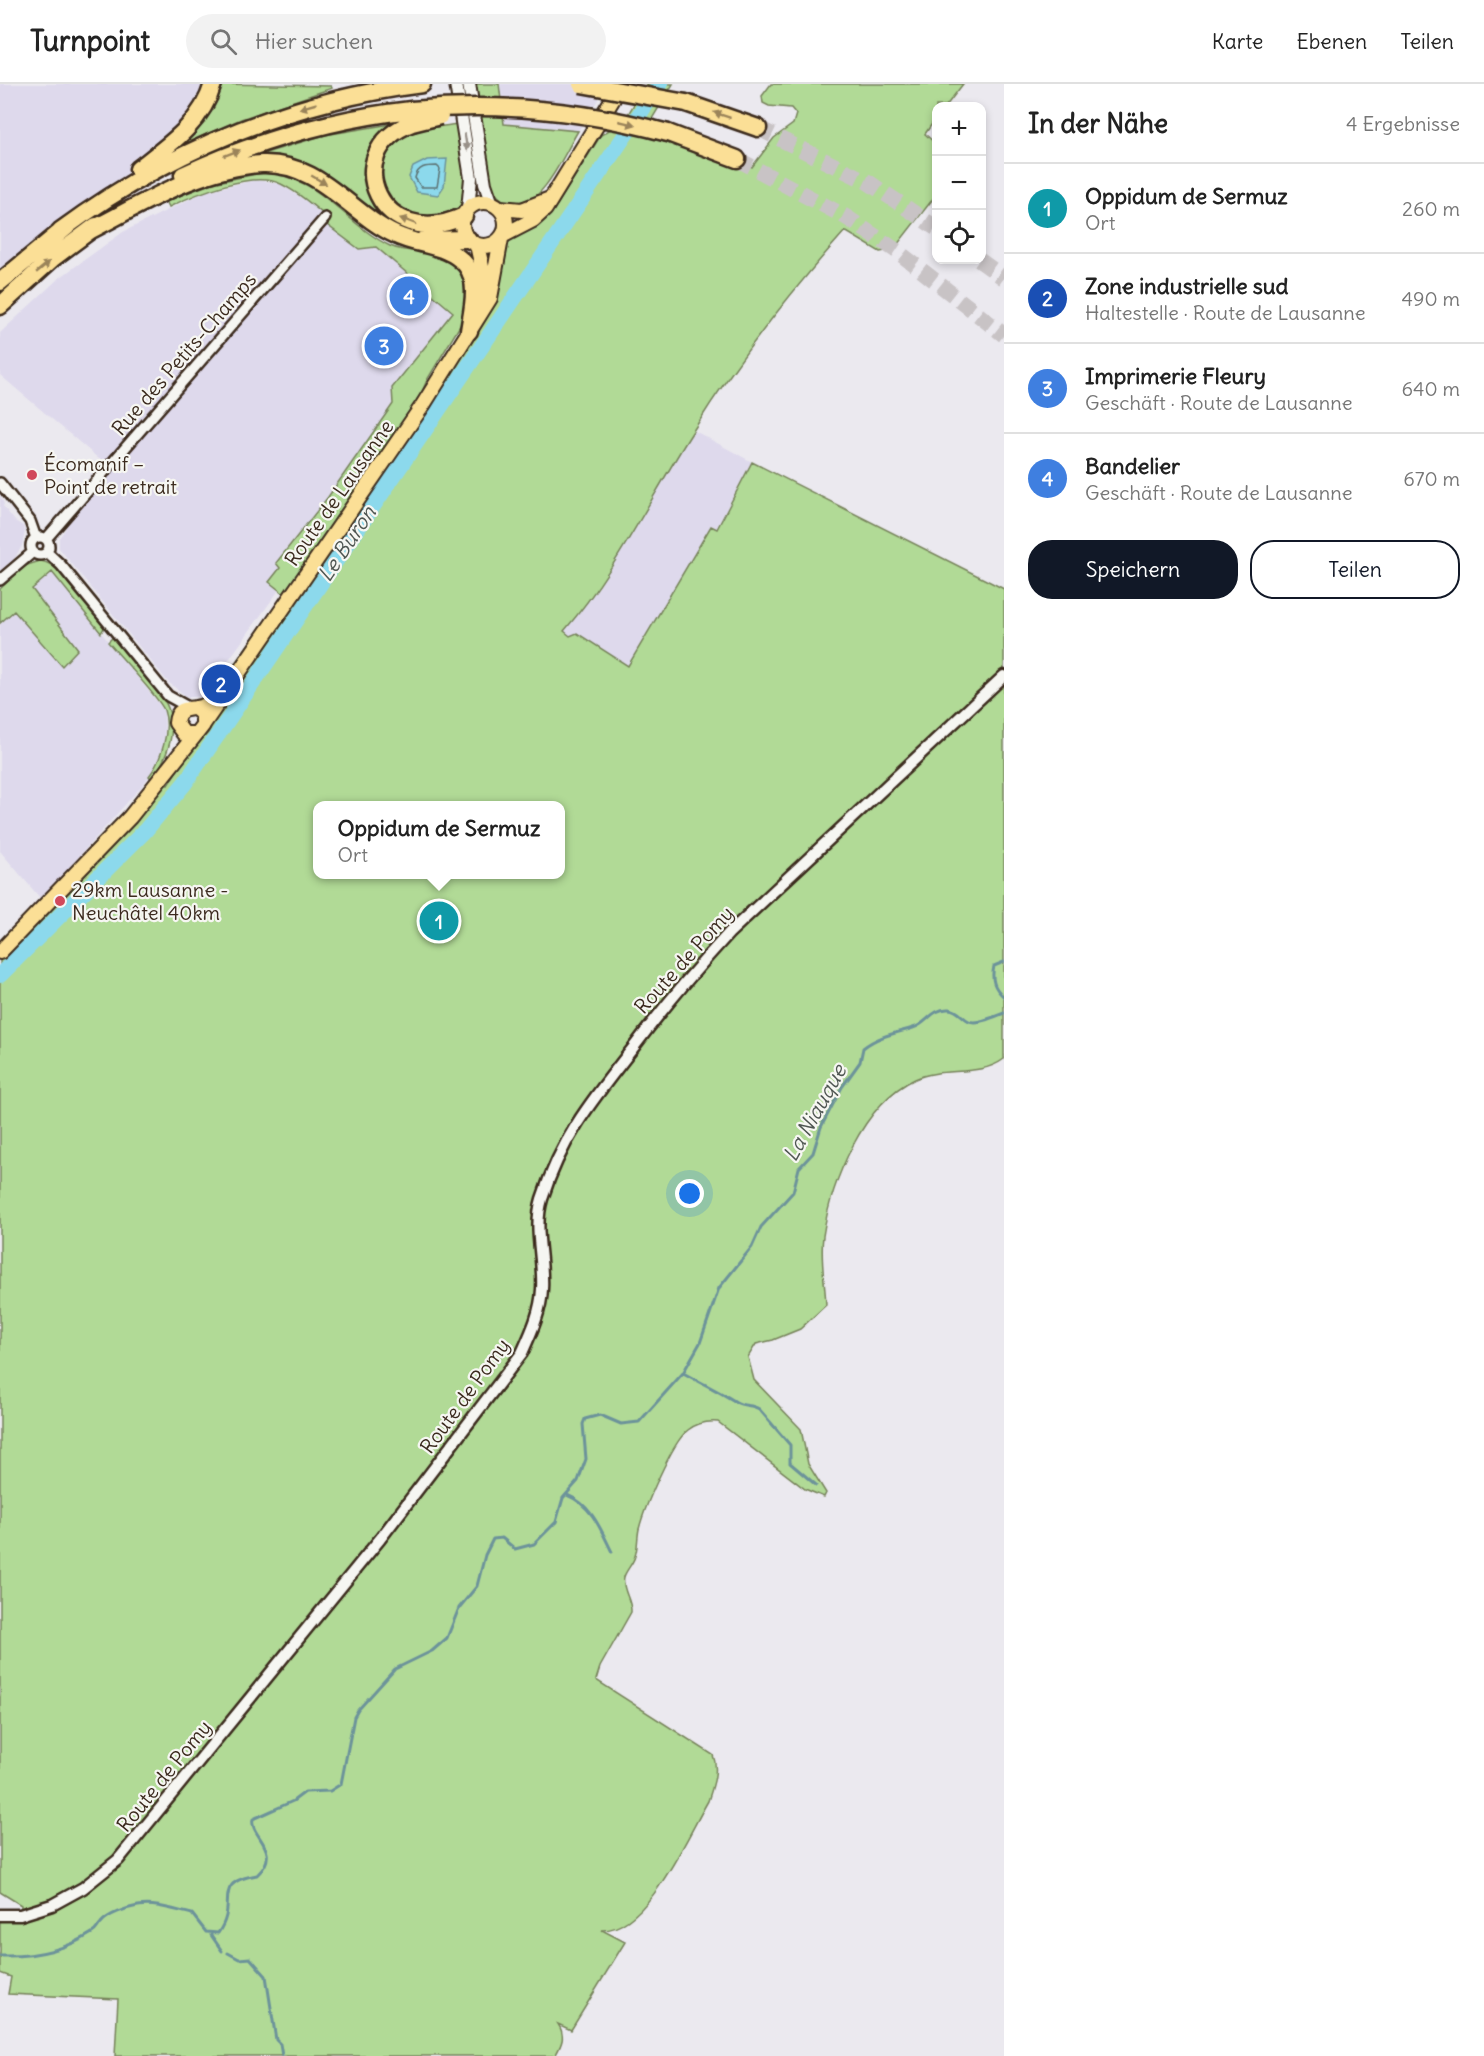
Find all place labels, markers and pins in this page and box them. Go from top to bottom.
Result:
pin: 4 [390,274,428,318]
pin: 3 [364,324,404,368]
place label: Écomanif – Point de retrait [44,451,177,499]
marker: Écomanif – Point de retrait [25,468,39,482]
pin: 2 [202,662,240,706]
place label: 29km Lausanne - Neuchâtel 40km [72,877,228,925]
marker: 29km Lausanne - Neuchâtel 40km [53,894,67,908]
pin: 1 [420,898,458,944]

